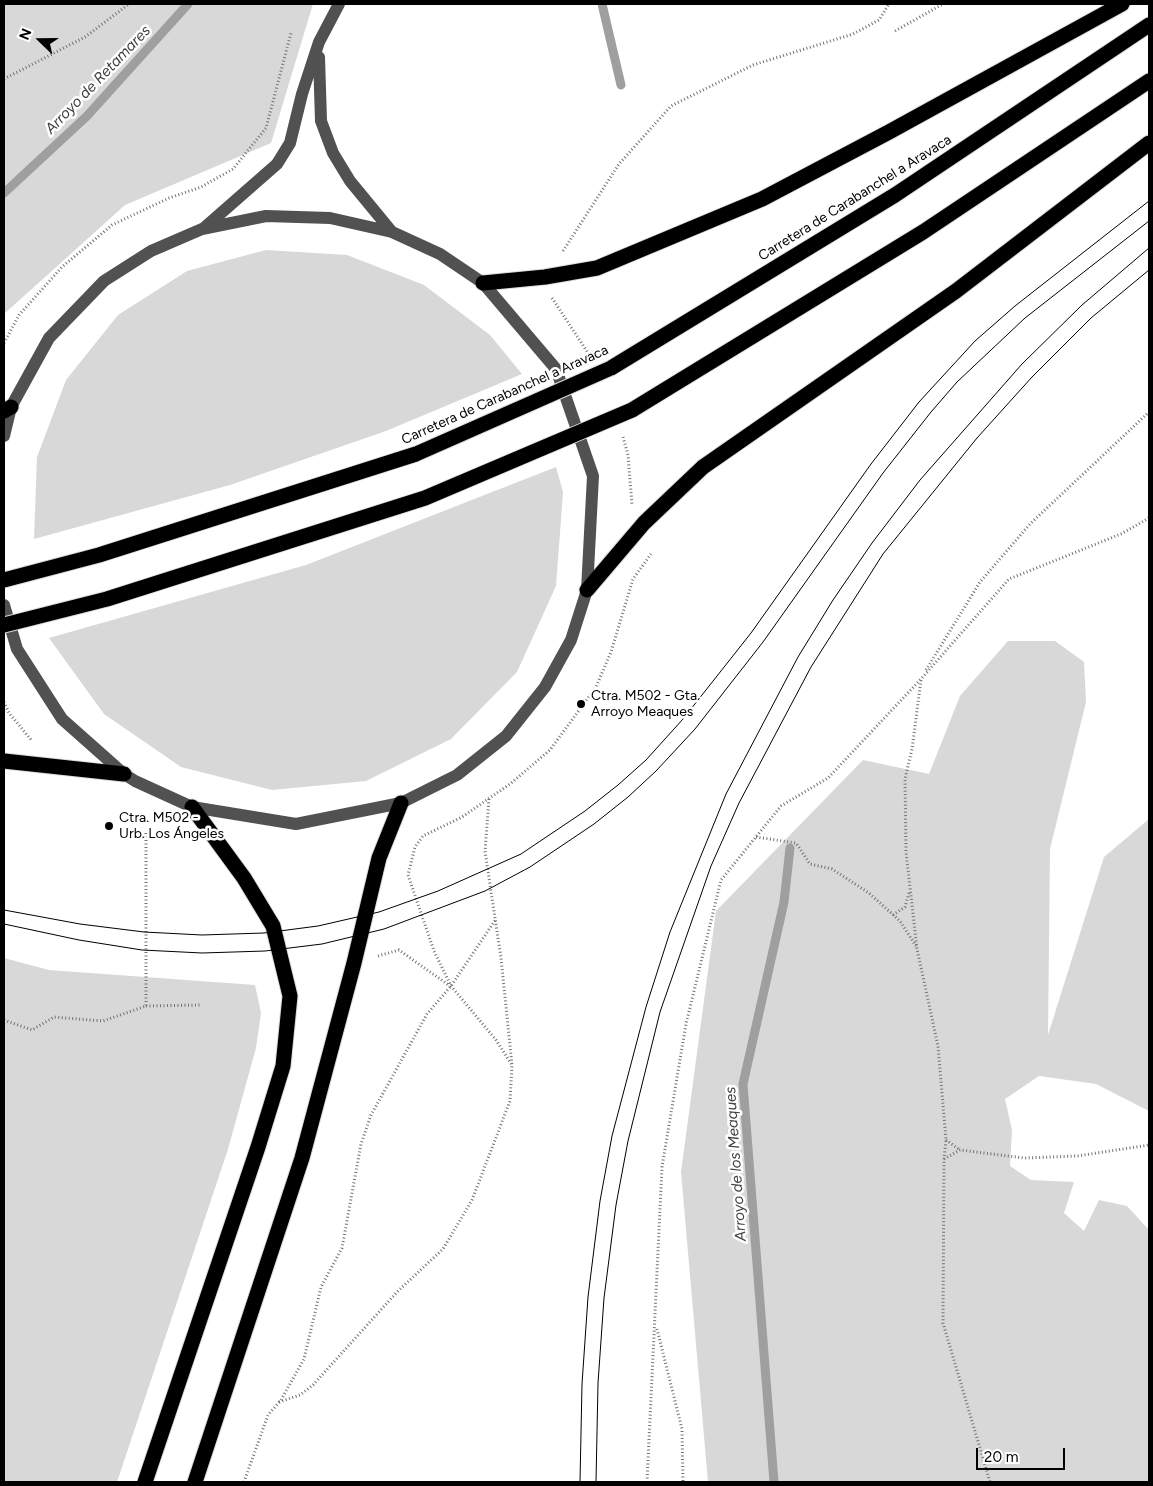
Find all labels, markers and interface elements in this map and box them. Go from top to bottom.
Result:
north arrow [15,15,65,65]
water label: Arroyo de Retamares [42,22,154,138]
text: N [16,26,36,42]
street label: Carretera de Carabanchel a Aravaca [755,131,955,265]
street label: Carretera de Carabanchel a Aravaca [399,342,611,448]
place label: Ctra. M502 - Gta. Arroyo Meaques [591,688,700,720]
marker: Ctra. M502 - Gta. Arroyo Meaques [575,698,587,710]
place label: Ctra. M502 - Urb. Los Ángeles [119,810,224,842]
marker: Ctra. M502 - Urb. Los Ángeles [103,820,115,832]
water label: Arroyo de los Meaques [722,1086,750,1242]
scale bar [978,1438,1067,1470]
text: 20 m [984,1448,1018,1466]

